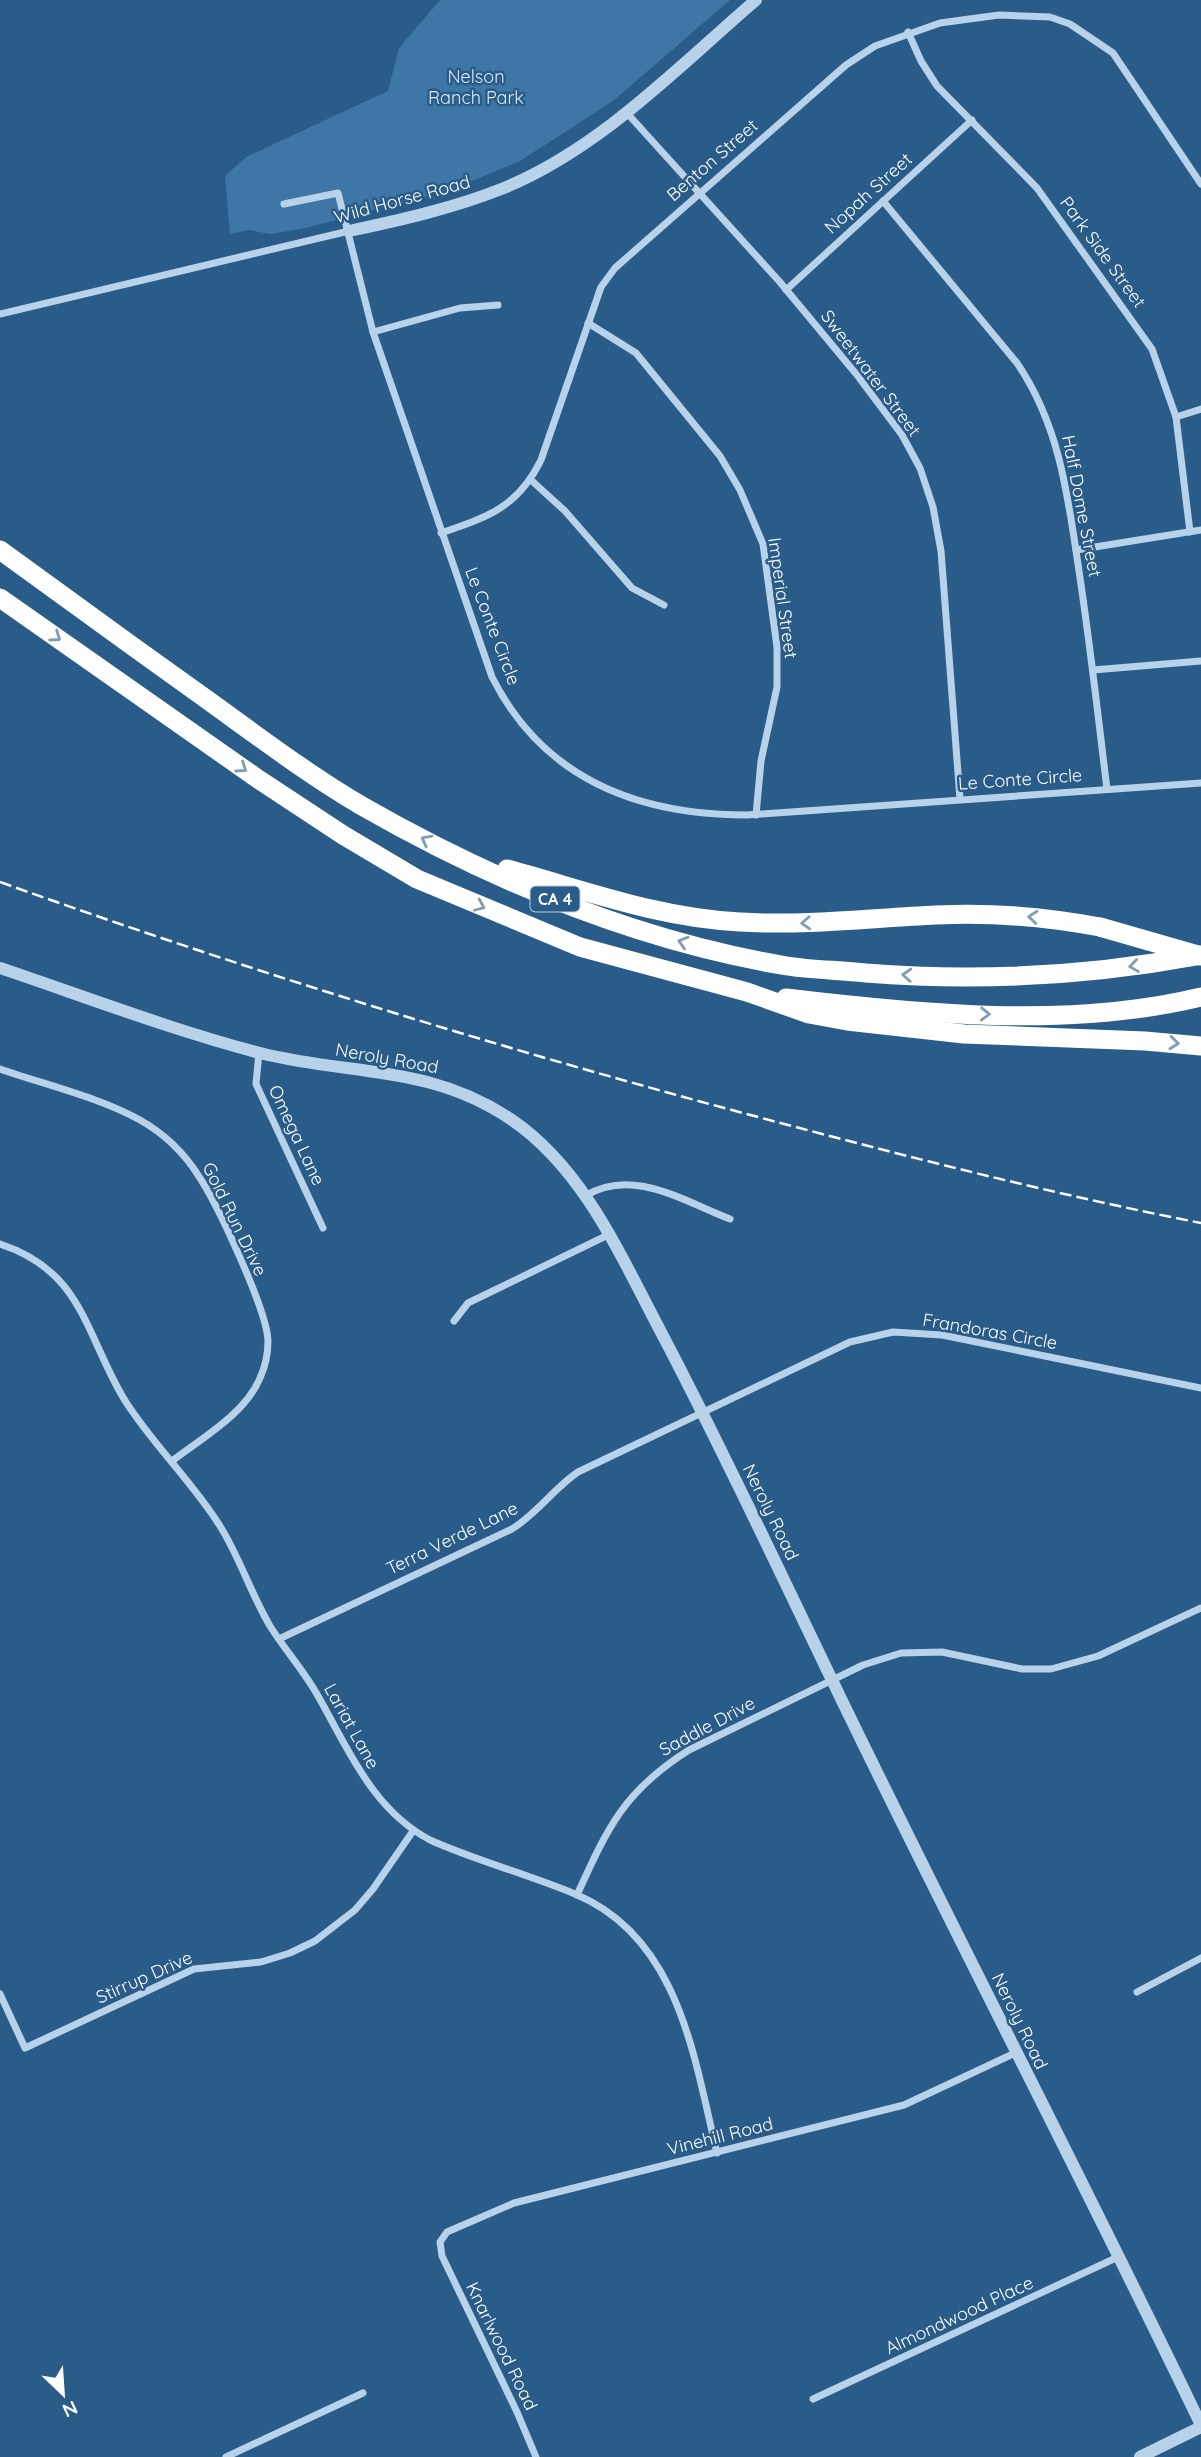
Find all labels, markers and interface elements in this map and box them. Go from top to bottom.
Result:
park label: Nelson Ranch Park [428,65,524,109]
street label: Benton Street [662,114,762,206]
street label: Nopah Street [819,148,917,238]
street label: Wild Horse Road [331,170,473,228]
street label: Park Side Street [1055,192,1151,312]
street label: Sweetwater Street [816,305,926,441]
street label: Half Dome Street [1057,433,1107,579]
street label: Imperial Street [763,536,803,660]
street label: Le Conte Circle [460,564,526,688]
one-way arrow [48,629,61,641]
one-way arrow [234,760,247,772]
street label: Le Conte Circle [957,763,1083,795]
one-way arrow [421,835,433,848]
road number: CA 4 [530,886,580,911]
one-way arrow [473,898,486,912]
one-way arrow [1027,910,1038,925]
one-way arrow [800,915,811,930]
one-way arrow [677,935,689,950]
one-way arrow [1128,958,1139,973]
one-way arrow [901,968,912,983]
one-way arrow [980,1007,991,1022]
one-way arrow [1168,1035,1179,1050]
street label: Neroly Road [334,1038,440,1078]
street label: Omega Lane [264,1081,330,1189]
street label: Gold Run Drive [197,1158,273,1280]
street label: Frandoras Circle [921,1308,1059,1354]
street label: Neroly Road [738,1460,804,1564]
street label: Terra Verde Lane [382,1496,522,1580]
street label: Lariat Lane [319,1679,385,1773]
street label: Saddle Drive [655,1691,759,1761]
street label: Stirrup Drive [92,1945,196,2009]
street label: Neroly Road [987,1969,1053,2073]
street label: Vinehill Road [665,2112,775,2160]
street label: Almondwood Place [881,2271,1037,2359]
street label: Knarlwood Road [461,2278,543,2414]
north arrow [28,2359,98,2429]
text: N [59,2396,82,2423]

